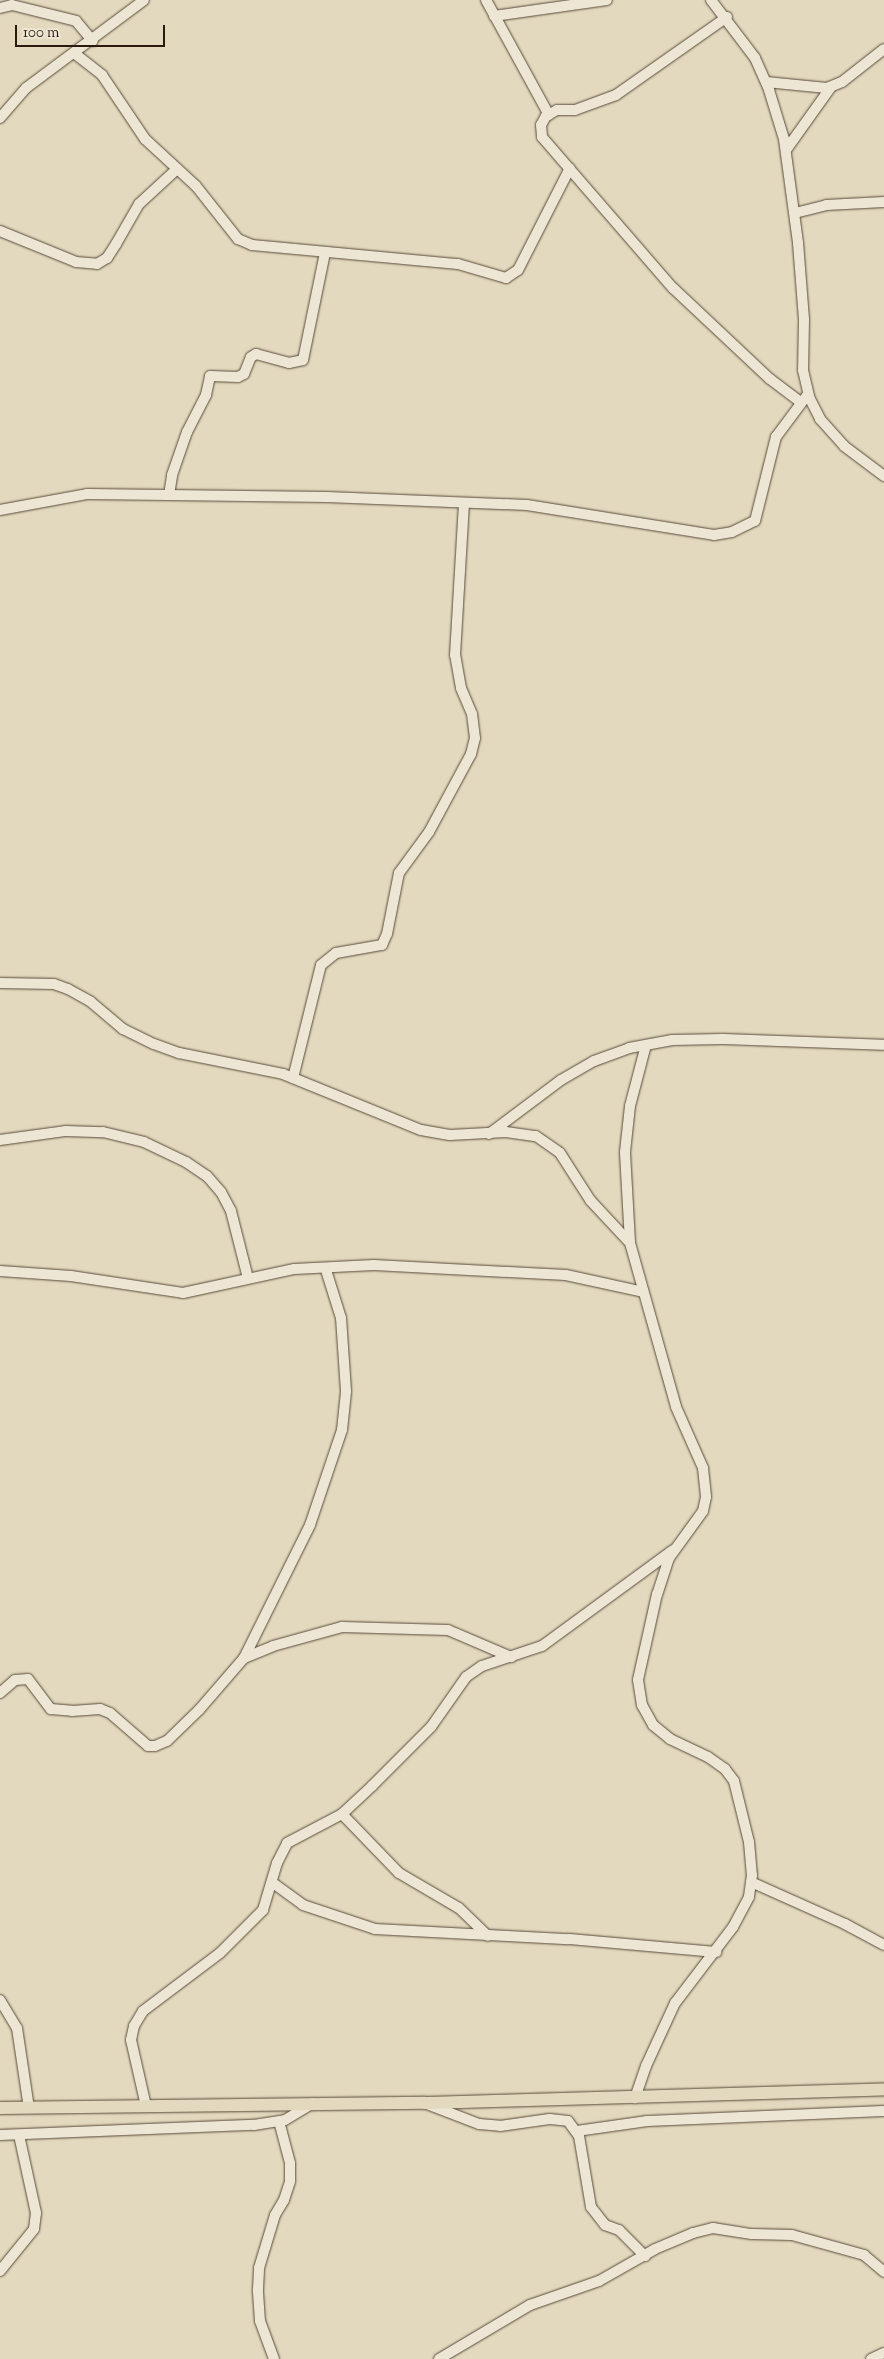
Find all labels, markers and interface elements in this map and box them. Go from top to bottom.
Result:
scale bar [18,15,168,47]
text: 100 m [23,23,59,44]

